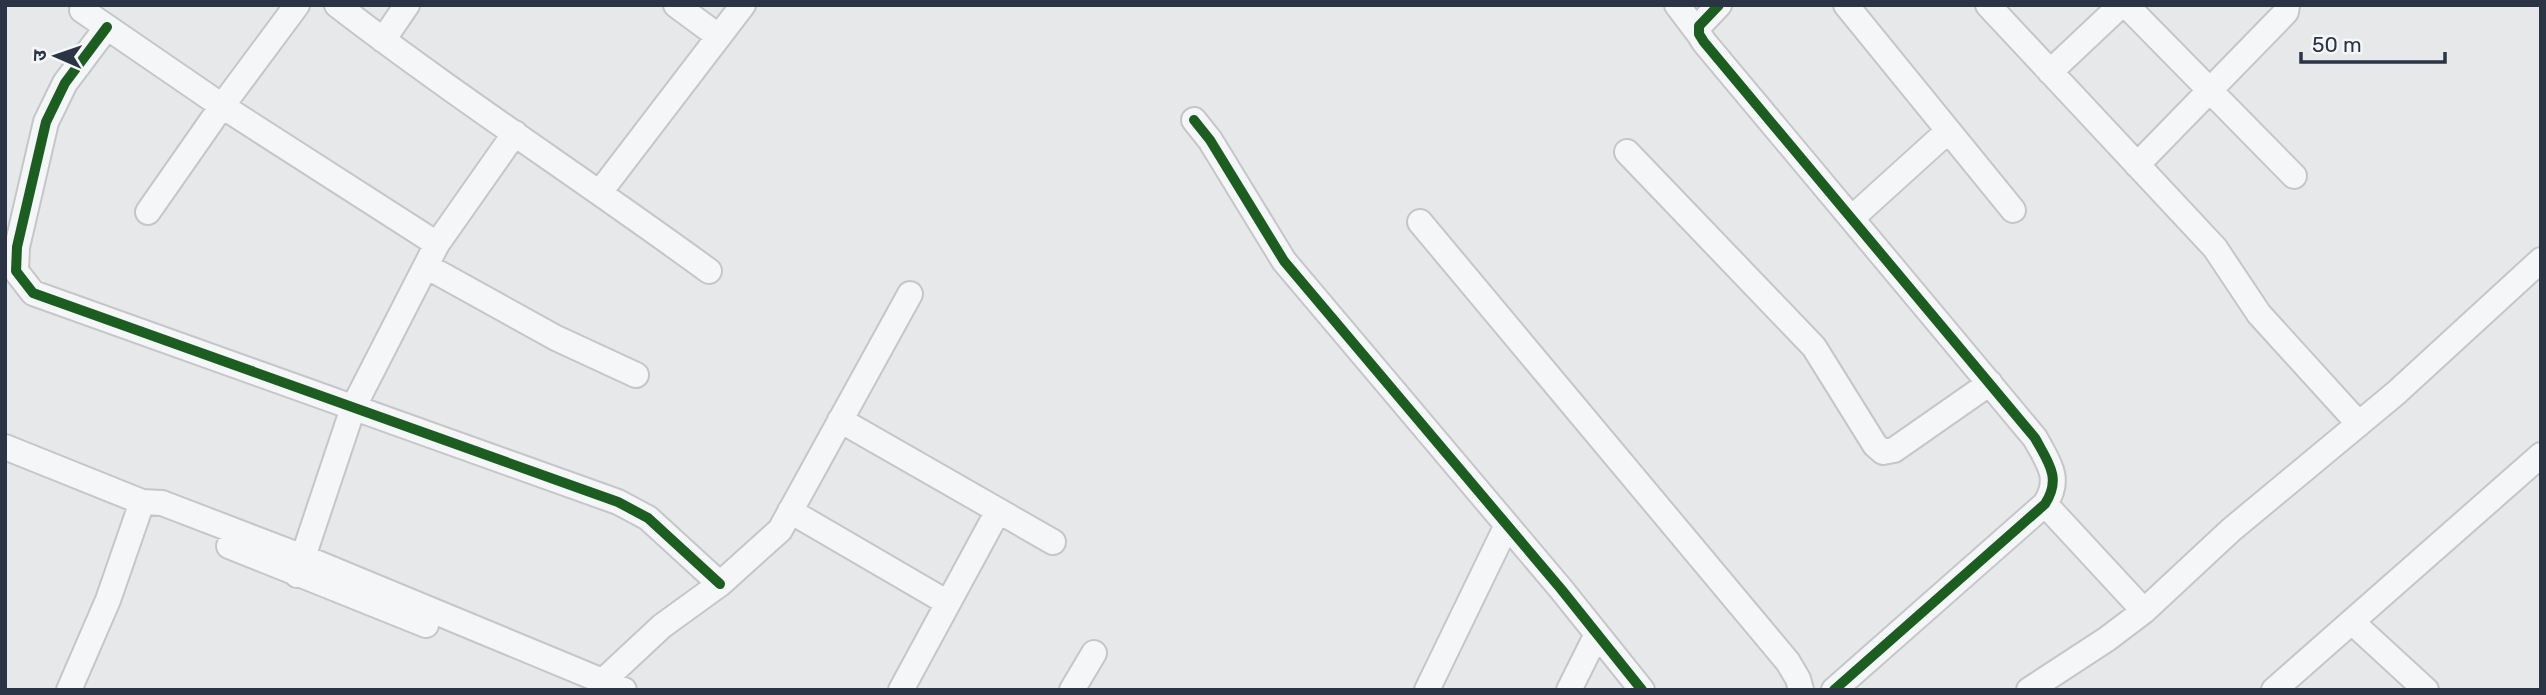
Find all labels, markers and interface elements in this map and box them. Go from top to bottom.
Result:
north arrow [21,21,91,91]
scale bar [2301,21,2444,65]
text: 50 m [2312,32,2362,57]
text: उ [28,49,51,61]

